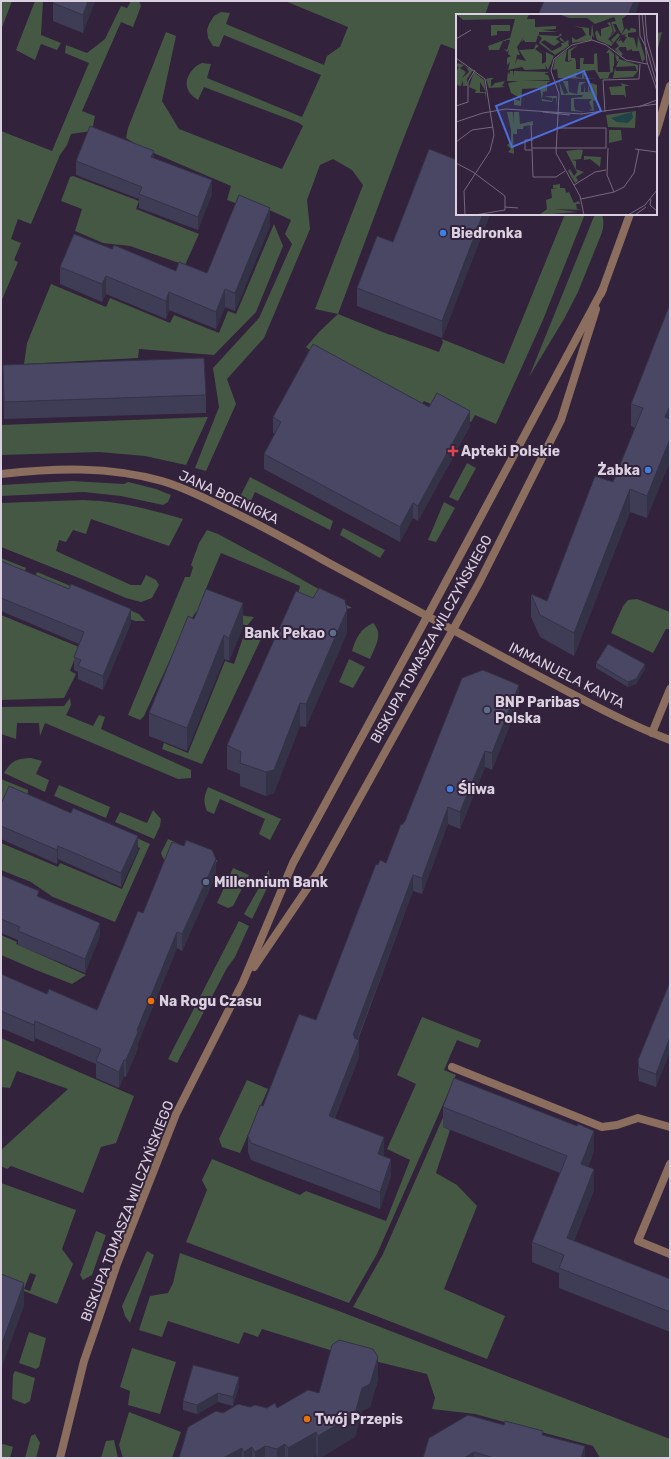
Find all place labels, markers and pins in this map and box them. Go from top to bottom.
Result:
place label: Biedronka [451,225,522,242]
marker: Biedronka [438,228,448,238]
place label: Apteki Polskie [461,443,560,460]
marker: Apteki Polskie [448,446,458,456]
place label: Żabka [598,461,640,479]
marker: Żabka [643,465,653,475]
place label: Bank Pekao [244,625,325,642]
marker: Bank Pekao [328,628,338,638]
place label: BNP Paribas Polska [495,694,580,727]
marker: BNP Paribas Polska [482,705,492,715]
place label: Śliwa [458,780,495,798]
marker: Śliwa [445,784,455,794]
place label: Millennium Bank [214,874,329,891]
marker: Millennium Bank [201,877,211,887]
place label: Na Rogu Czasu [159,993,262,1010]
marker: Na Rogu Czasu [146,996,156,1006]
place label: Twój Przepis [315,1411,403,1428]
marker: Twój Przepis [302,1414,312,1424]

